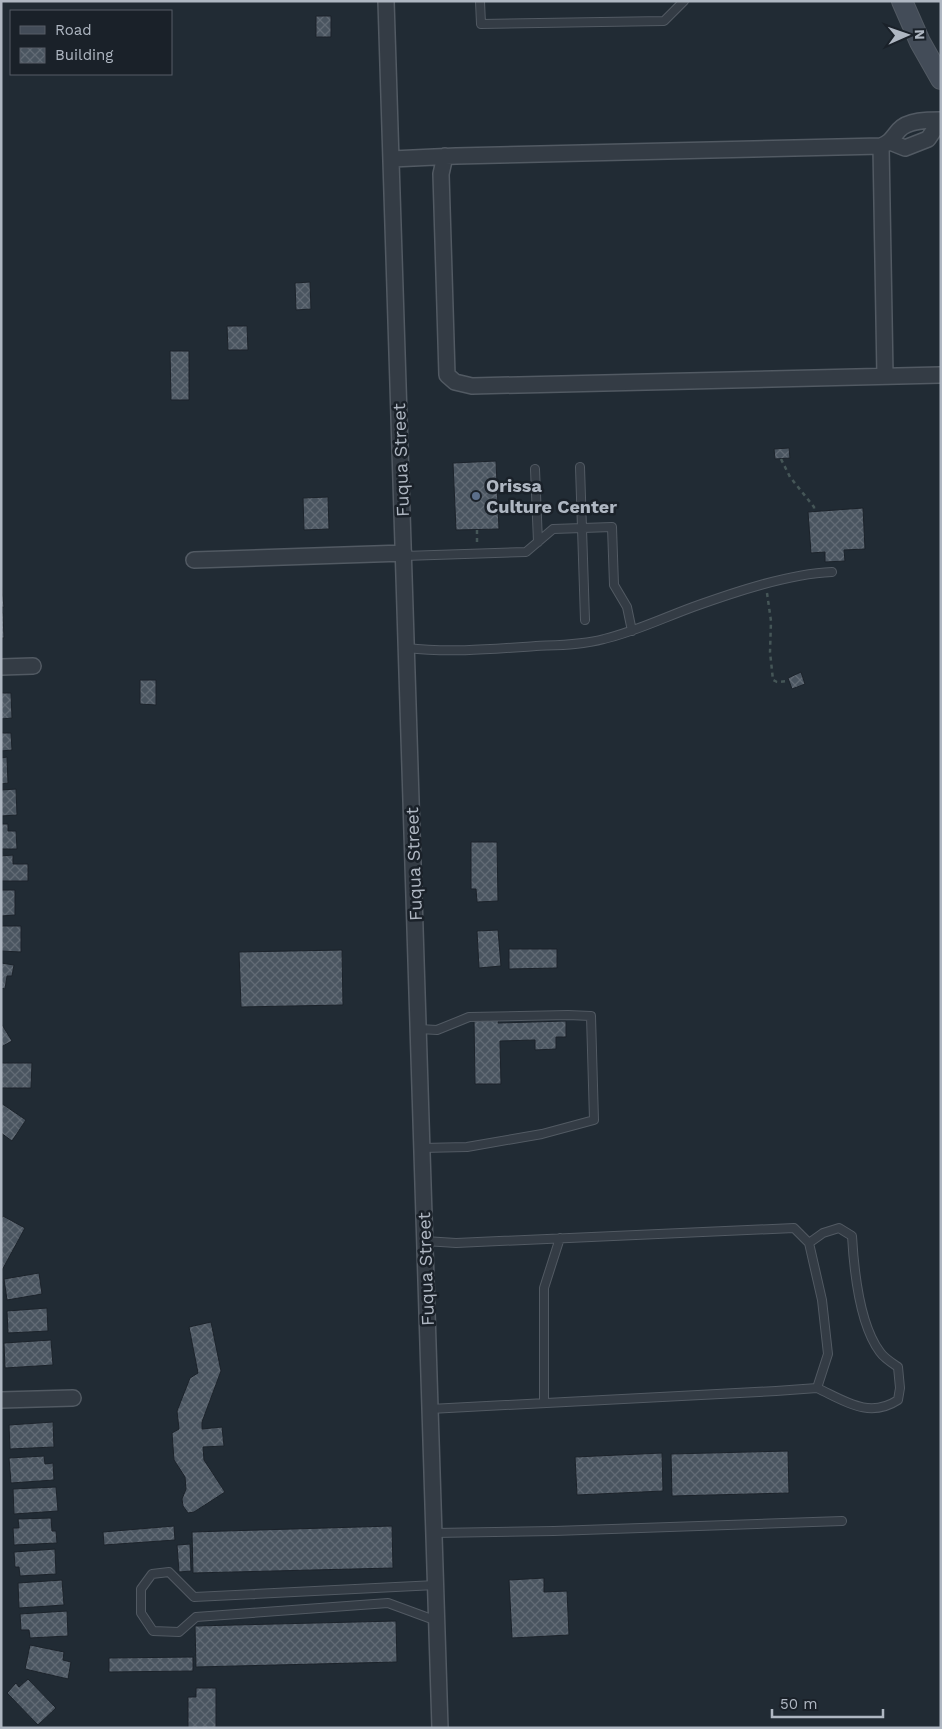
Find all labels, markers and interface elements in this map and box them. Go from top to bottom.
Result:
legend [10,10,172,75]
north arrow [882,10,932,60]
text: Road [55,21,92,39]
text: N [912,29,928,40]
text: Building [55,46,113,64]
street label: Fuqua Street [388,402,413,517]
place label: Orissa Culture Center [486,475,617,517]
marker: Orissa Culture Center [470,490,482,502]
street label: Fuqua Street [401,806,426,921]
street label: Fuqua Street [413,1211,438,1326]
scale bar [772,1686,883,1718]
text: 50 m [780,1695,817,1713]

